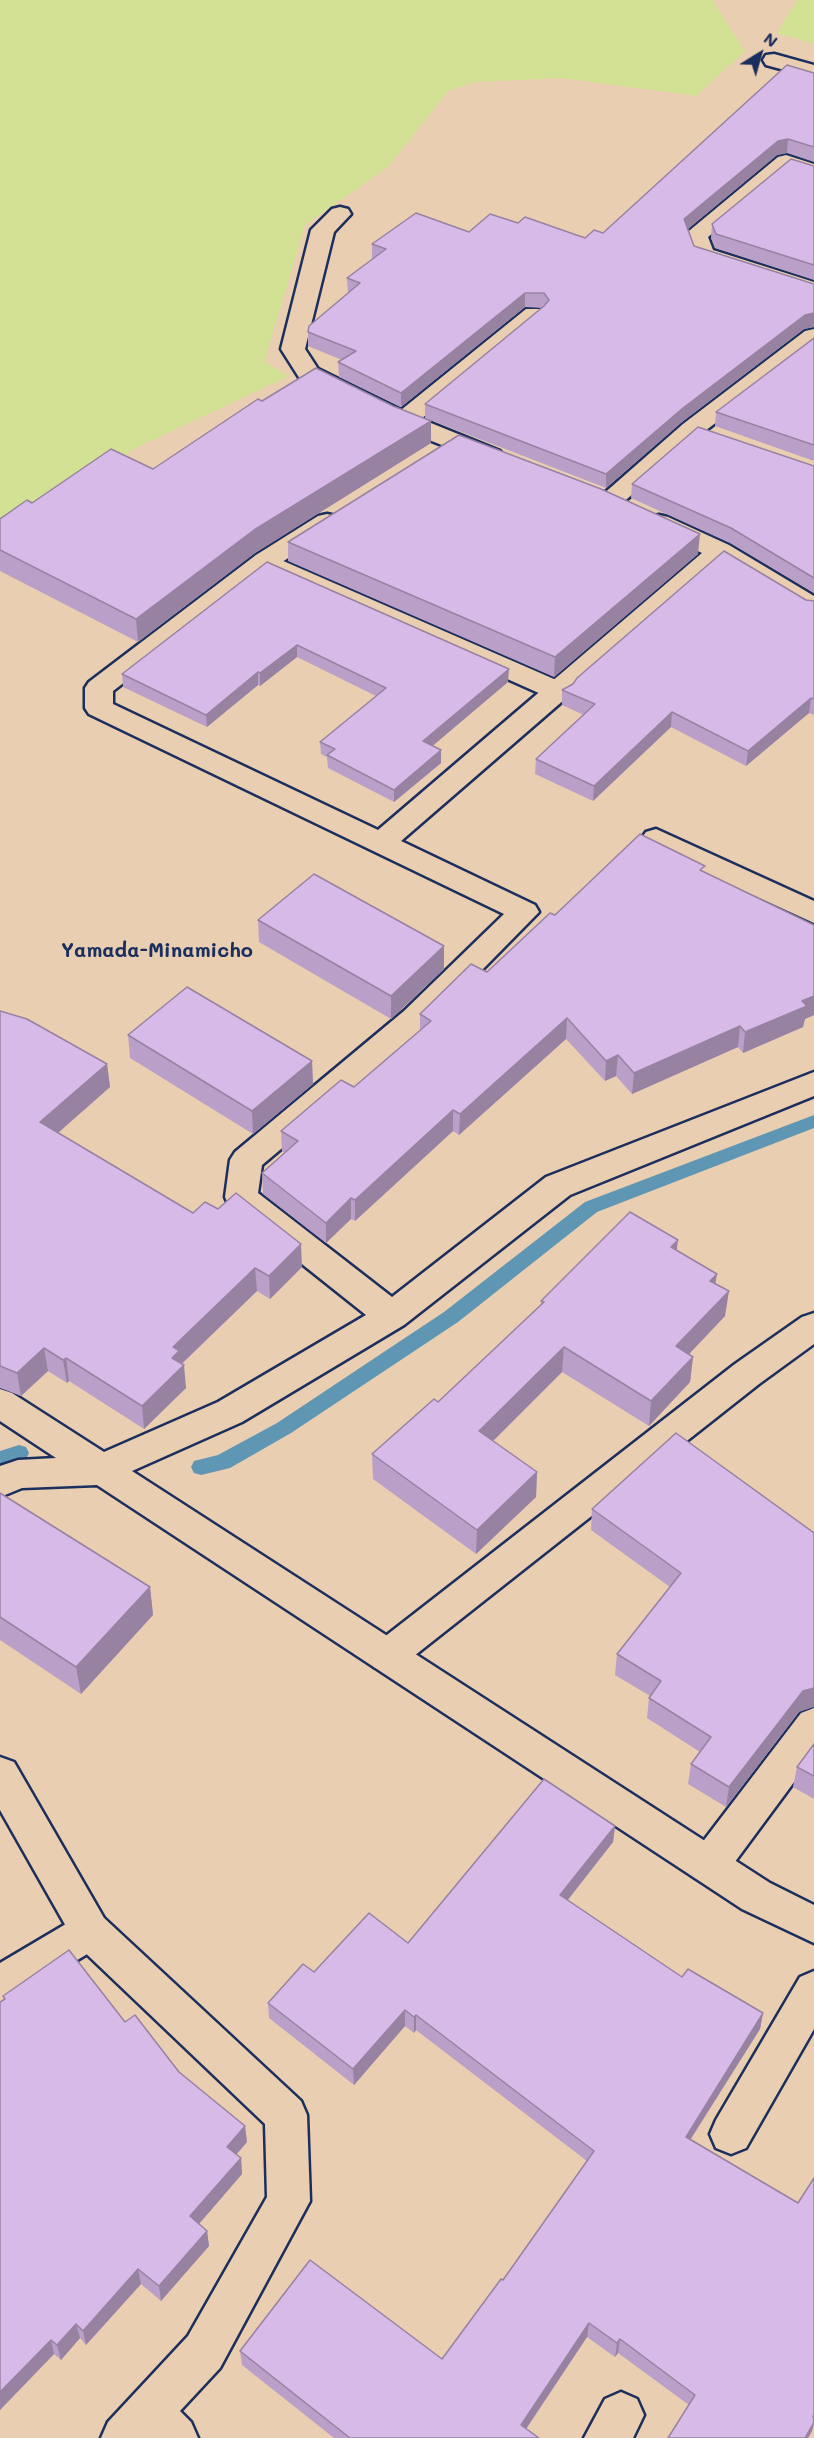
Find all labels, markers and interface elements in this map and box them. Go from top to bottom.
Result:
north arrow [730,24,790,84]
text: N [760,27,782,51]
district label: Yamada-Minamicho [61,939,253,963]

